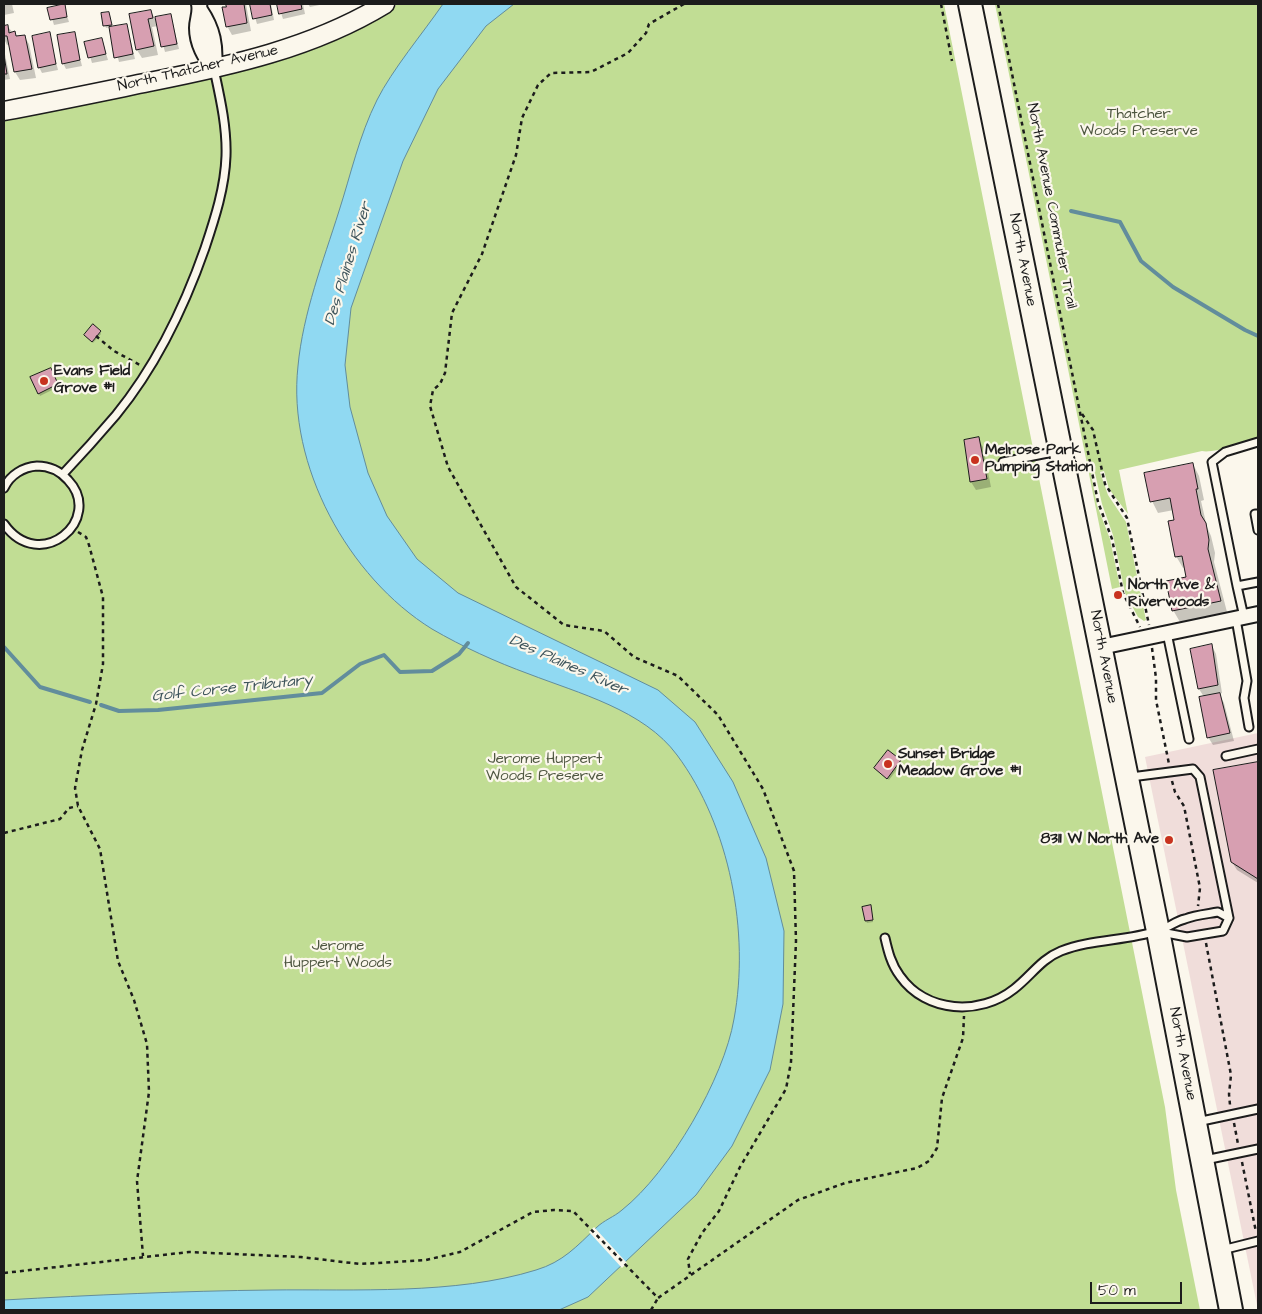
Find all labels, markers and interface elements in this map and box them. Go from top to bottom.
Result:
street label: North Thatcher Avenue [116,42,280,96]
street label: North Avenue Commuter Trail [1022,102,1080,310]
park label: Thatcher Woods Preserve [1080,106,1198,141]
water label: Des Plaines River [321,200,377,328]
street label: North Avenue [1004,212,1040,308]
place label: Evans Field Grove #1 [54,363,130,398]
marker: Evans Field Grove #1 [38,375,50,387]
place label: Melrose Park Pumping Station [985,442,1093,477]
marker: Melrose Park Pumping Station [969,454,981,466]
place label: North Ave & Riverwoods [1128,577,1215,612]
marker: North Ave & Riverwoods [1112,589,1124,601]
street label: North Avenue [1085,609,1121,705]
water label: Des Plaines River [506,631,630,701]
water label: Golf Corse Tributary [151,671,313,707]
place label: Sunset Bridge Meadow Grove #1 [898,746,1021,781]
park label: Jerome Huppert Woods Preserve [486,751,604,786]
marker: Sunset Bridge Meadow Grove #1 [882,758,894,770]
place label: 8311 W North Ave [1041,831,1159,849]
marker: 8311 W North Ave [1163,834,1175,846]
park label: Jerome Huppert Woods [284,938,392,973]
street label: North Avenue [1164,1006,1200,1102]
scale bar [1092,1272,1184,1304]
text: 50 m [1098,1280,1136,1301]

